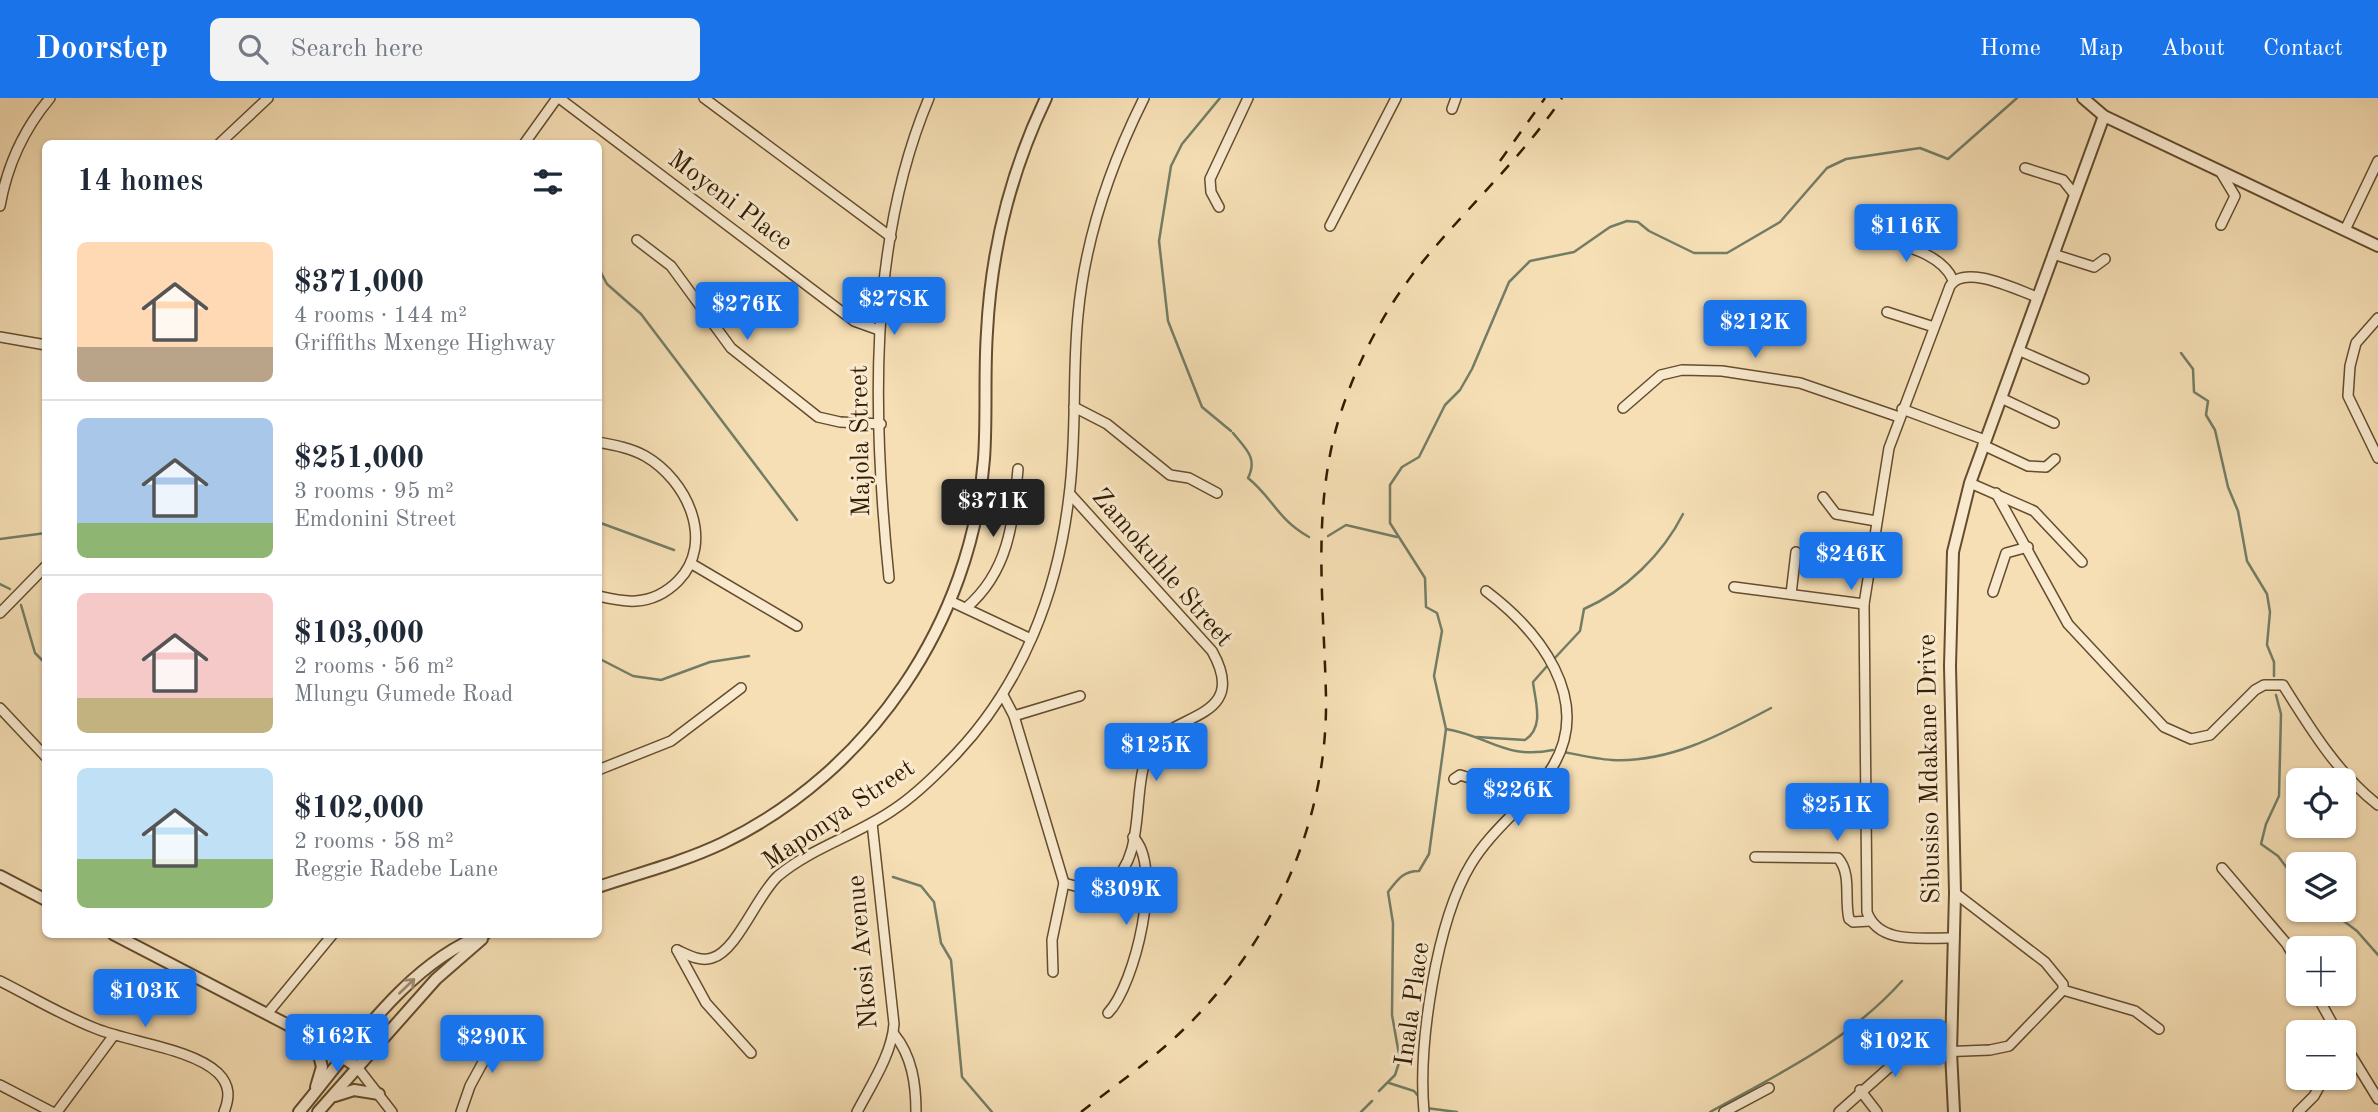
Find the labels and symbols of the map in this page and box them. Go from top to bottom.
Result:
street label: Moyeni Place [663,146,797,256]
pin: $116K [1857,204,1955,264]
pin: $278K [845,278,943,337]
pin: $276K [698,282,796,342]
pin: $212K [1706,300,1804,360]
street label: Majola Street [847,365,875,517]
pin: $371K [944,480,1042,539]
street label: Zamokuhle Street [1087,484,1237,652]
pin: $246K [1802,532,1900,592]
street label: Sibusiso Mdakane Drive [1915,634,1945,904]
pin: $125K [1107,724,1205,783]
street label: Maponya Street [758,755,920,875]
pin: $226K [1469,768,1567,828]
pin: $251K [1788,784,1886,843]
pin: $309K [1077,868,1175,927]
street label: Nkosi Avenue [843,874,883,1030]
street label: Inala Place [1391,940,1435,1068]
pin: $103K [96,970,194,1029]
one-way arrow [398,978,415,995]
pin: $162K [288,1014,386,1074]
pin: $290K [443,1016,541,1075]
pin: $102K [1846,1020,1944,1079]

